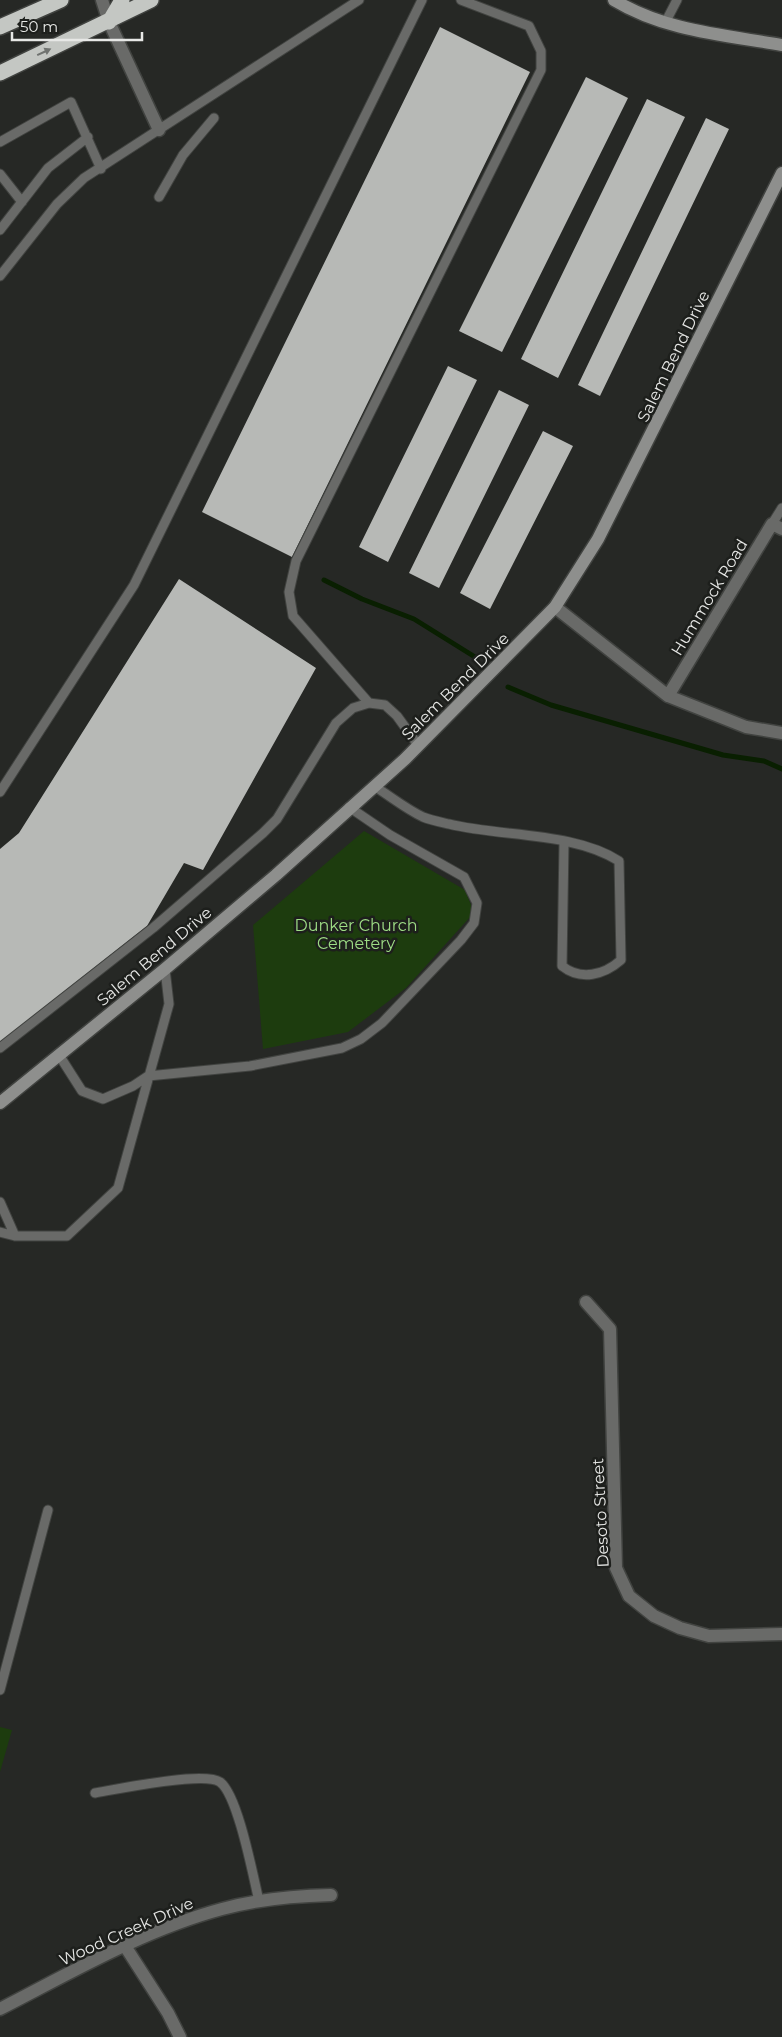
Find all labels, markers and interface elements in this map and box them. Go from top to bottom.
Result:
scale bar [12,10,142,42]
text: 50 m [20,17,58,36]
one-way arrow [37,48,51,56]
street label: Salem Bend Drive [633,287,714,425]
street label: Hummock Road [667,536,752,659]
street label: Salem Bend Drive [398,629,513,744]
street label: Salem Bend Drive [93,903,216,1010]
park label: Dunker Church Cemetery [294,916,418,953]
street label: Desoto Street [588,1457,613,1568]
street label: Wood Creek Drive [56,1893,196,1970]

